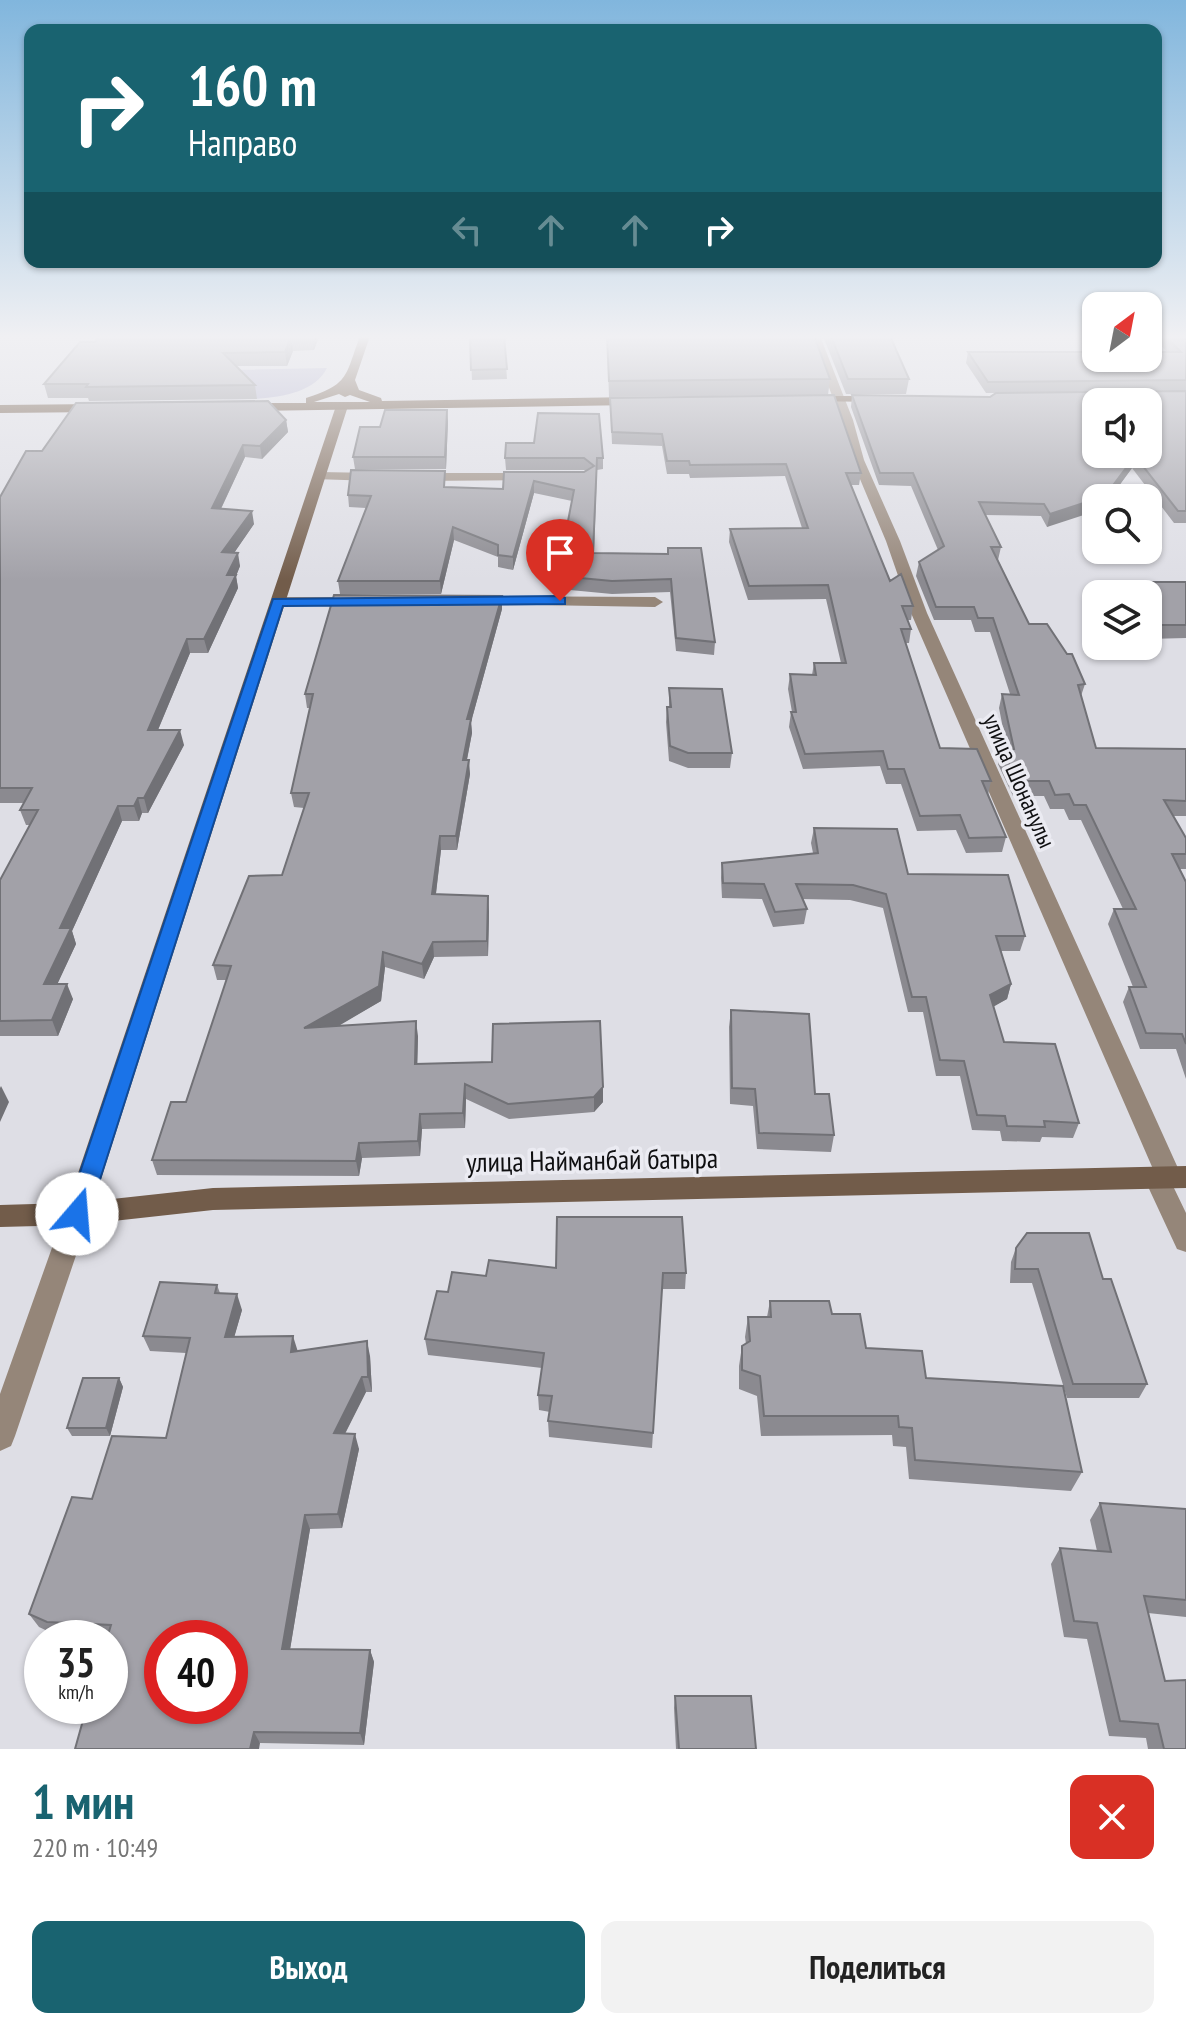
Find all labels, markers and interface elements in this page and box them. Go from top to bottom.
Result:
text: 160 m [188,49,317,121]
icon: right [56,56,160,160]
text: Направо [188,119,297,166]
icon: left [445,208,489,252]
icon: ahead [529,208,573,252]
icon: ahead [613,208,657,252]
icon: right [697,208,741,252]
north arrow [1082,292,1162,372]
map controls [1082,292,1162,660]
button: sound [1082,388,1162,468]
button: search [1082,484,1162,564]
pin [526,519,594,601]
icon: arrive [538,531,582,575]
button: layers [1082,580,1162,660]
street label: улица Шонанулы [976,709,1063,853]
street label: улица Найманбай батыра [466,1139,718,1180]
position arrow [35,1172,119,1256]
speed limit sign: 40 [144,1620,248,1724]
text: 35 [57,1636,95,1688]
text: km/h [58,1679,94,1705]
text: 1 мин [32,1770,134,1832]
button: close [1070,1775,1154,1859]
text: 220 m · 10:49 [32,1831,158,1864]
button: Выход [32,1921,585,2013]
button: Поделиться [601,1921,1154,2013]

